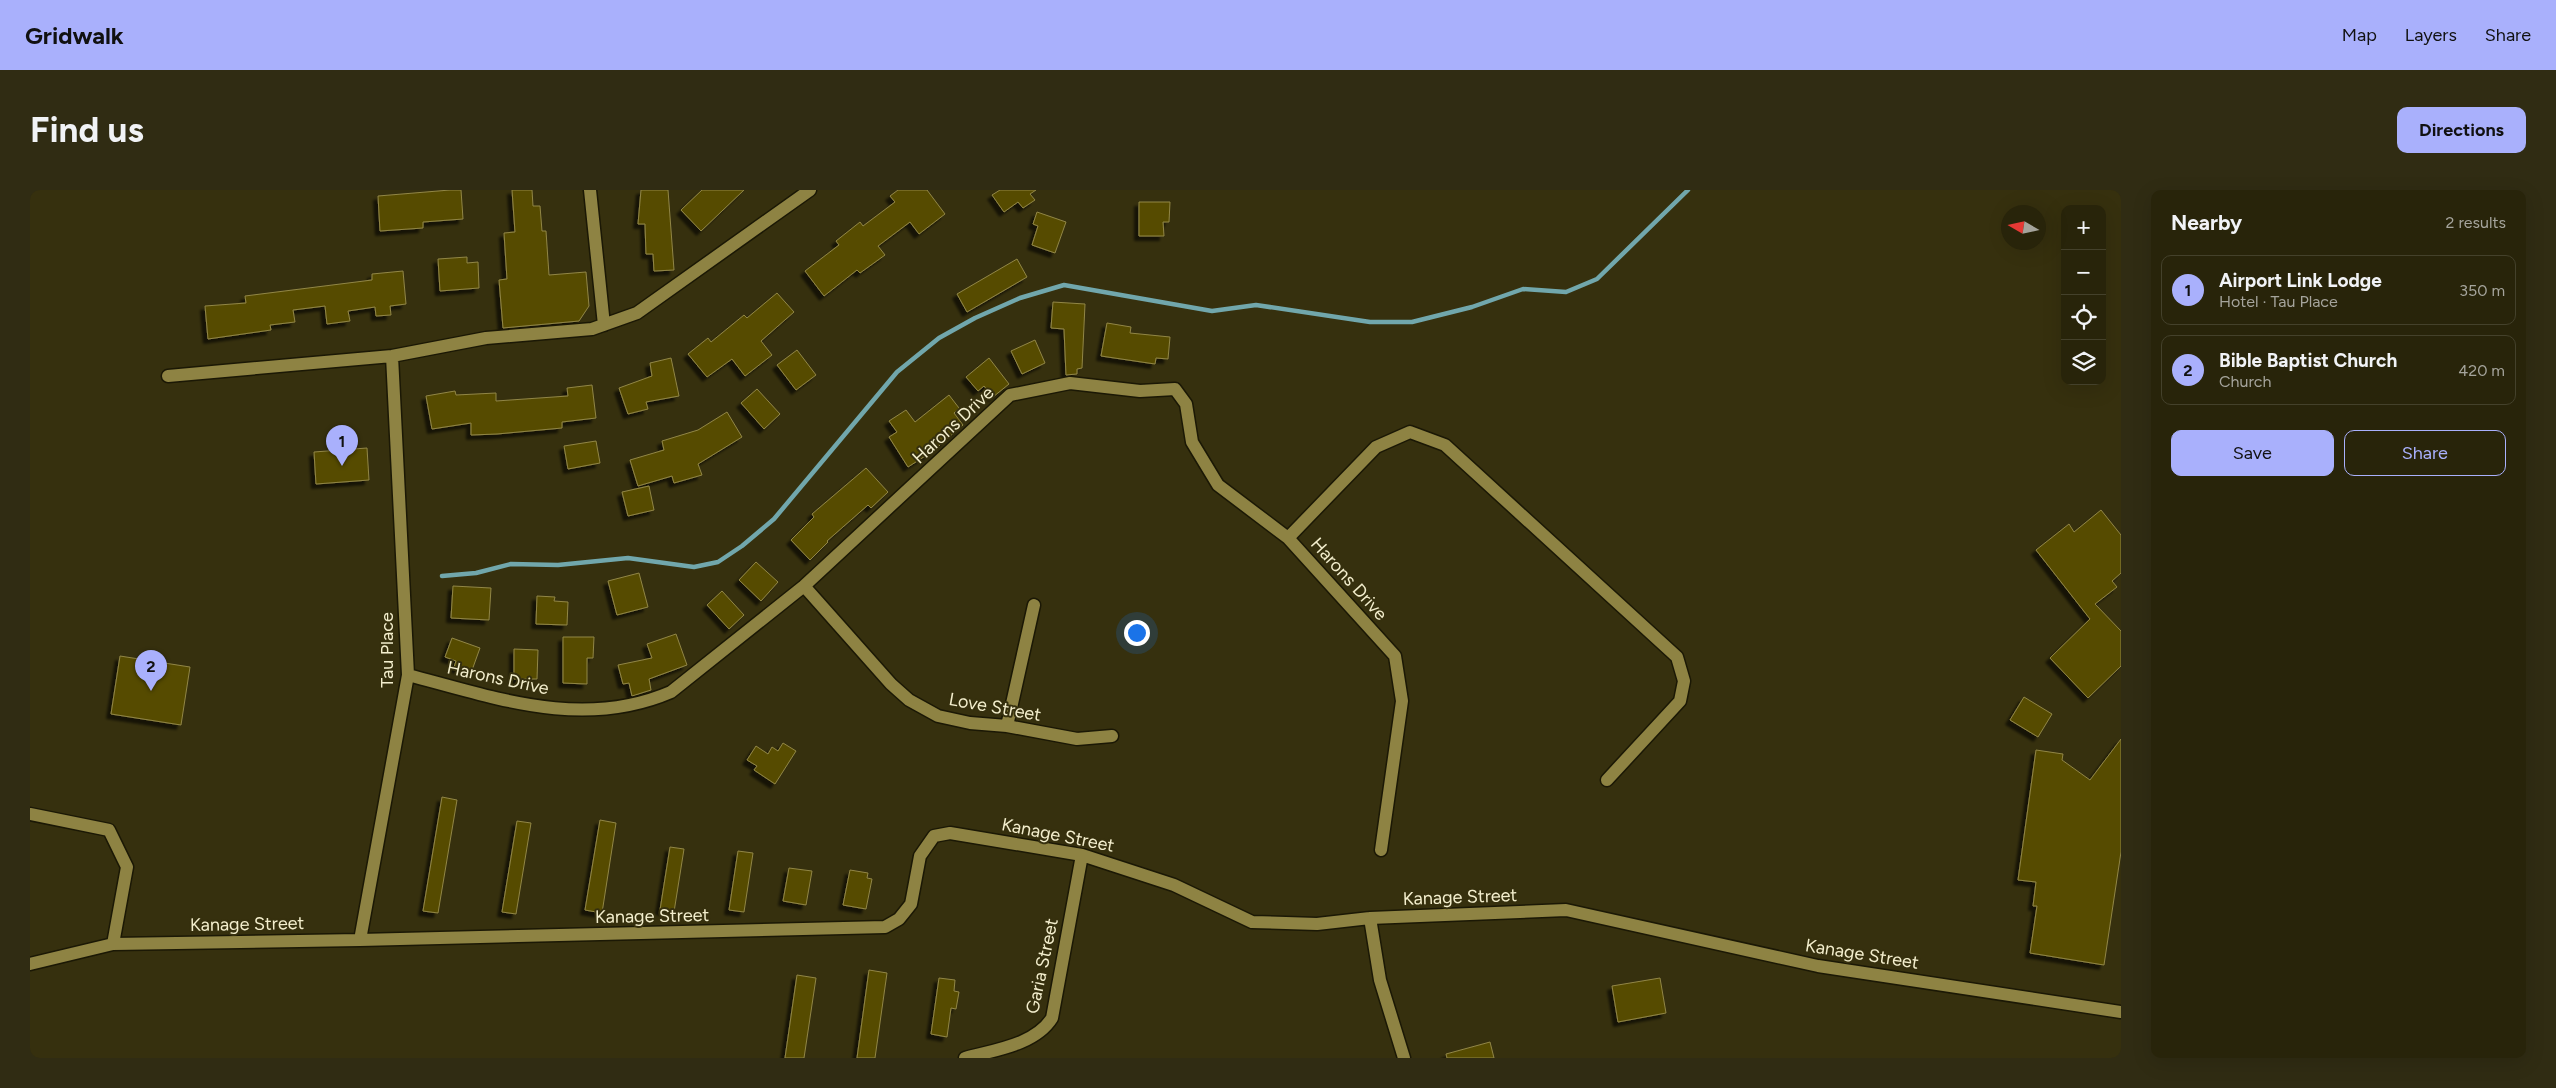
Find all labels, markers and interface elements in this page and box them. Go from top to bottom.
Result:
text: Gridwalk [25,21,124,50]
text: Map [2342,24,2377,46]
text: Layers [2405,24,2457,46]
text: Share [2485,24,2531,46]
button: Directions [2397,107,2526,153]
text: Find us [30,109,144,151]
north arrow [2001,205,2046,250]
map controls [2061,205,2106,385]
button: + [2061,205,2106,250]
text: Nearby [2171,210,2242,235]
text: 2 results [2446,213,2506,232]
button: − [2061,250,2106,295]
text: Airport Link Lodge [2219,269,2382,292]
text: 1 [2185,281,2191,300]
text: 350 m [2459,281,2505,300]
text: Hotel · Tau Place [2219,292,2338,311]
button: locate [2061,295,2106,340]
button: layers [2061,340,2106,385]
text: Bible Baptist Church [2219,349,2397,372]
text: 2 [2183,361,2193,380]
text: 420 m [2458,361,2505,380]
text: Church [2219,372,2271,391]
street label: Harons Drive [908,381,999,468]
pin: 1 [326,425,358,466]
button: Save [2171,430,2334,476]
button: Share [2344,430,2506,476]
street label: Harons Drive [1306,533,1392,625]
street label: Tau Place [376,612,398,688]
your location [1124,620,1150,646]
pin: 2 [135,650,167,691]
street label: Harons Drive [445,656,551,700]
street label: Love Street [947,688,1043,726]
street label: Kanage Street [1000,813,1116,857]
street label: Kanage Street [1402,884,1518,910]
street label: Kanage Street [595,904,710,928]
street label: Kanage Street [190,912,305,936]
street label: Garia Street [1021,916,1063,1016]
street label: Kanage Street [1804,934,1920,974]

